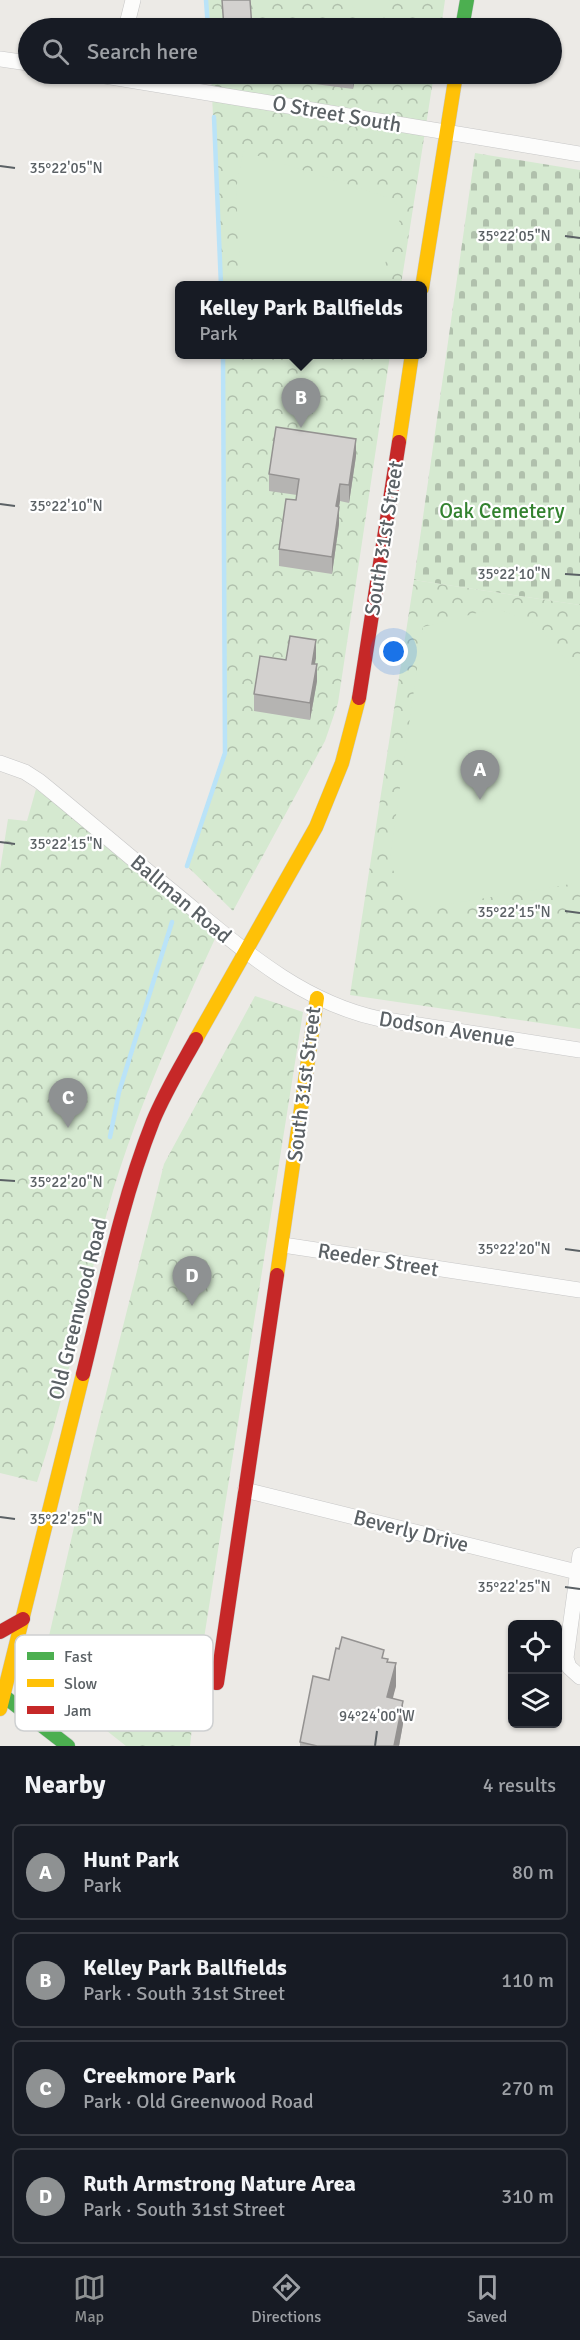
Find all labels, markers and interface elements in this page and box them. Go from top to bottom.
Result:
search box [18,18,562,84]
icon: search [39,35,72,68]
text: Search here [87,38,198,65]
street label: O Street South [270,90,404,138]
text: 35°22'05"N [29,159,103,177]
text: 35°22'05"N [477,227,551,245]
popup [175,281,427,359]
text: Kelley Park Ballfields [199,294,403,321]
text: Park [199,321,238,346]
pin: B [282,378,320,428]
street label: South 31st Street [359,459,409,617]
text: 35°22'10"N [29,497,103,515]
park label: Oak Cemetery [439,498,565,524]
text: 35°22'10"N [477,565,551,583]
your location [379,637,408,666]
pin: A [460,750,500,800]
text: 35°22'15"N [29,835,103,853]
street label: Ballman Road [125,849,237,949]
text: 35°22'15"N [477,903,551,921]
street label: South 31st Street [282,1005,326,1163]
street label: Dodson Avenue [377,1005,517,1053]
pin: C [48,1078,88,1128]
text: 35°22'20"N [29,1173,103,1191]
street label: Old Greenwood Road [43,1216,113,1402]
street label: Reeder Street [316,1238,440,1282]
text: 35°22'20"N [477,1240,551,1258]
pin: D [172,1256,212,1306]
street label: Beverly Drive [351,1504,471,1558]
text: 35°22'25"N [29,1510,103,1528]
text: 35°22'25"N [477,1578,551,1596]
map controls [508,1620,562,1728]
button: locate [508,1620,562,1674]
legend [15,1635,213,1731]
text: Fast [64,1647,93,1667]
text: Slow [64,1674,98,1694]
button: layers [508,1674,562,1728]
text: Jam [64,1701,92,1721]
text: 94°24'00"W [339,1707,415,1725]
text: Nearby [24,1769,105,1801]
text: 4 results [483,1773,556,1798]
text: Hunt Park [83,1846,179,1873]
text: A [39,1860,52,1885]
text: 80 m [512,1860,554,1885]
text: Park [83,1873,121,1898]
text: Kelley Park Ballfields [83,1954,287,1981]
text: B [39,1968,52,1993]
text: 110 m [501,1968,554,1993]
text: Park · South 31st Street [83,1981,285,2006]
text: Creekmore Park [83,2062,236,2089]
text: C [39,2076,52,2101]
text: 270 m [501,2076,554,2101]
text: Park · Old Greenwood Road [83,2089,314,2114]
text: Ruth Armstrong Nature Area [83,2170,356,2197]
text: D [39,2184,52,2209]
text: 310 m [501,2184,554,2209]
text: Park · South 31st Street [83,2197,285,2222]
tab: Map [73,2271,106,2327]
tab: Directions [251,2271,321,2327]
tab: Saved [467,2271,507,2327]

